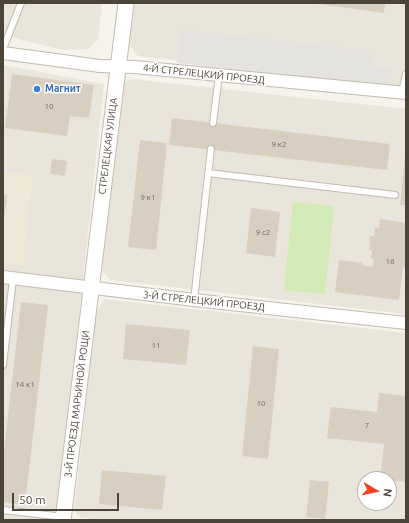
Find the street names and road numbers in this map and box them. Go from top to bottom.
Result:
street label: 4-Й СТРЕЛЕЦКИЙ ПРОЕЗД [142,62,266,86]
street label: СТРЕЛЕЦКАЯ УЛИЦА [96,97,120,195]
street label: 3-Й СТРЕЛЕЦКИЙ ПРОЕЗД [142,289,266,313]
street label: 3-Й ПРОЕЗД МАРЬИНОЙ РОЩИ [62,330,92,478]

